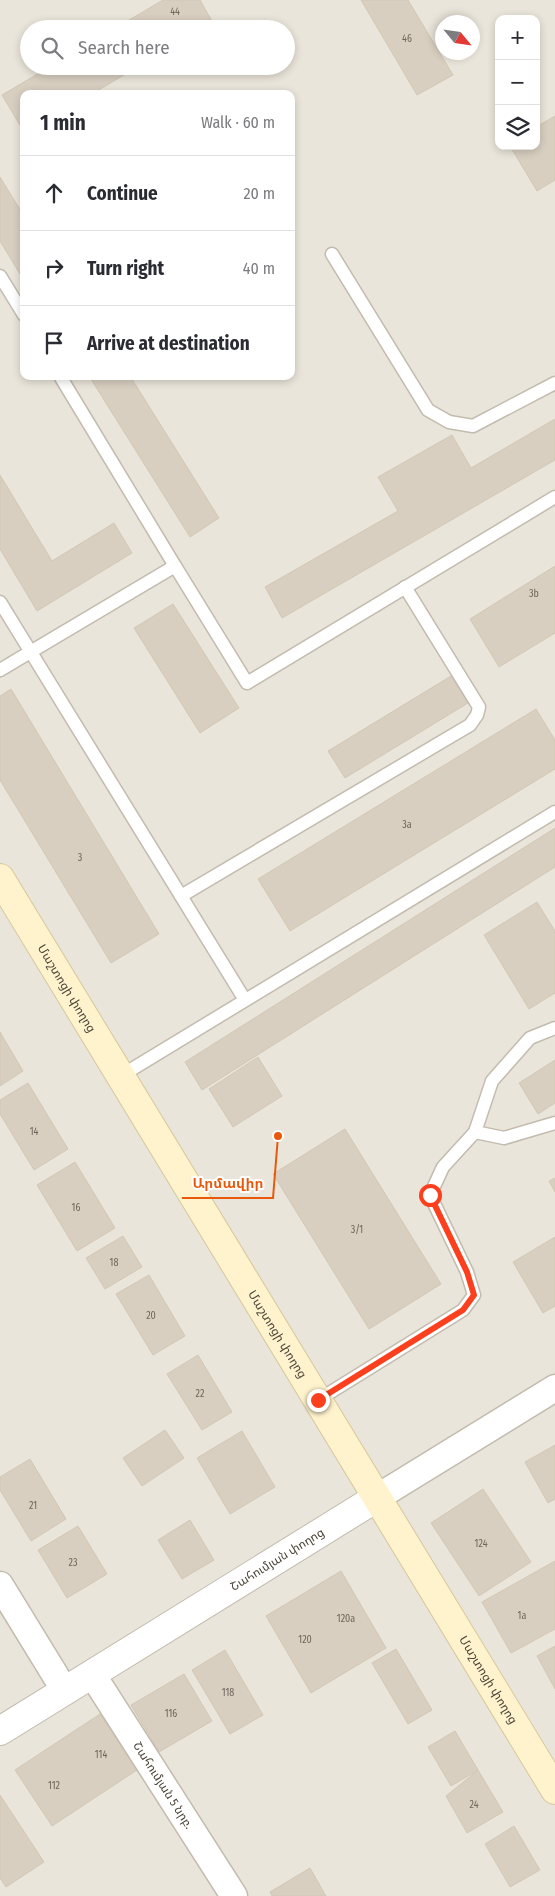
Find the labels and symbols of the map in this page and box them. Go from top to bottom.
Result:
house number: 44 [170,6,180,18]
north arrow [435,15,480,60]
house number: 46 [402,33,412,45]
house number: 3b [529,588,539,600]
house number: 3a [402,819,412,831]
house number: 3 [78,852,83,864]
street label: Մաշտոցի փողոց [35,942,99,1035]
house number: 14 [30,1126,39,1138]
callout: Արմավիր [182,1169,273,1198]
text: Արմավիր [192,1175,264,1192]
route start [419,1184,442,1207]
house number: 16 [72,1202,80,1214]
house number: 3/1 [351,1224,363,1236]
house number: 18 [110,1257,118,1269]
street label: Մաշտոցի փողոց [245,1288,310,1381]
house number: 20 [146,1310,156,1322]
house number: 22 [196,1388,205,1400]
route end [307,1389,330,1412]
house number: 21 [29,1500,37,1512]
street label: Շահումյան փողոց [228,1525,327,1594]
house number: 124 [475,1538,488,1550]
house number: 23 [69,1557,78,1569]
house number: 1a [518,1610,526,1622]
house number: 120a [337,1613,355,1625]
street label: Մաշտոցի փողոց [456,1633,520,1727]
house number: 120 [298,1634,312,1646]
house number: 118 [222,1687,234,1699]
house number: 116 [165,1708,177,1720]
street label: Շահումյան 5 նրբ. [130,1739,196,1832]
house number: 114 [95,1749,107,1761]
house number: 112 [48,1780,61,1792]
house number: 24 [469,1799,479,1811]

